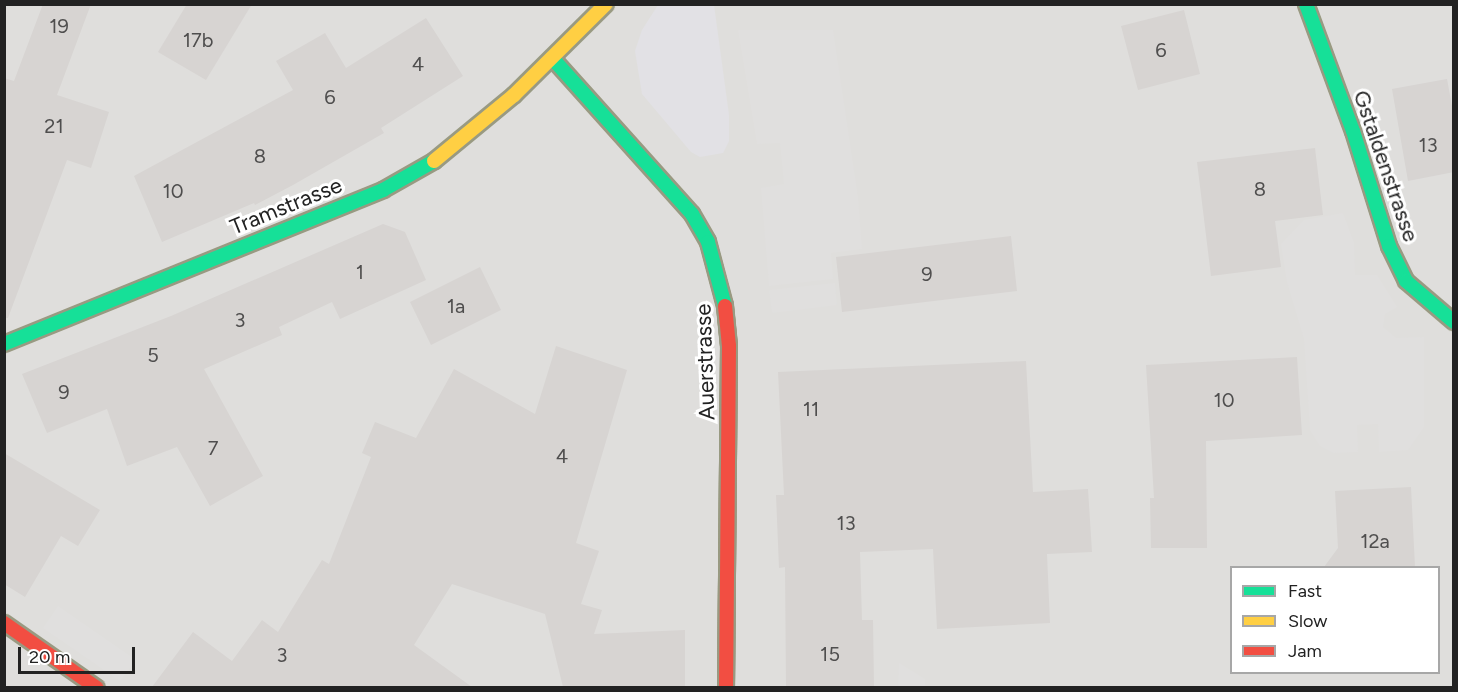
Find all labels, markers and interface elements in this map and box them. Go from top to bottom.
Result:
house number: 19 [49,14,69,38]
house number: 17b [183,28,213,52]
house number: 6 [1155,38,1167,62]
house number: 4 [412,52,424,76]
house number: 6 [324,85,336,109]
street label: Gstaldenstrasse [1348,87,1424,245]
house number: 21 [44,114,64,138]
house number: 13 [1418,133,1438,157]
house number: 8 [254,144,266,168]
street label: Tramstrasse [226,172,346,240]
house number: 8 [1254,177,1266,201]
house number: 10 [162,179,184,203]
house number: 1 [356,260,364,284]
house number: 9 [921,262,933,286]
house number: 1a [447,294,465,318]
street label: Auerstrasse [690,303,720,421]
house number: 3 [235,308,245,332]
house number: 5 [147,343,159,367]
house number: 9 [58,380,70,404]
house number: 10 [1213,388,1235,412]
house number: 11 [803,397,819,421]
house number: 7 [208,436,218,460]
house number: 4 [556,444,568,468]
house number: 13 [836,511,856,535]
house number: 12a [1360,529,1390,553]
legend [1230,566,1440,674]
text: Fast [1288,580,1322,602]
text: Slow [1288,610,1327,632]
scale bar [21,635,138,673]
text: Jam [1288,640,1322,662]
house number: 15 [820,642,840,666]
house number: 3 [277,643,287,667]
text: 20 m [29,646,70,668]

